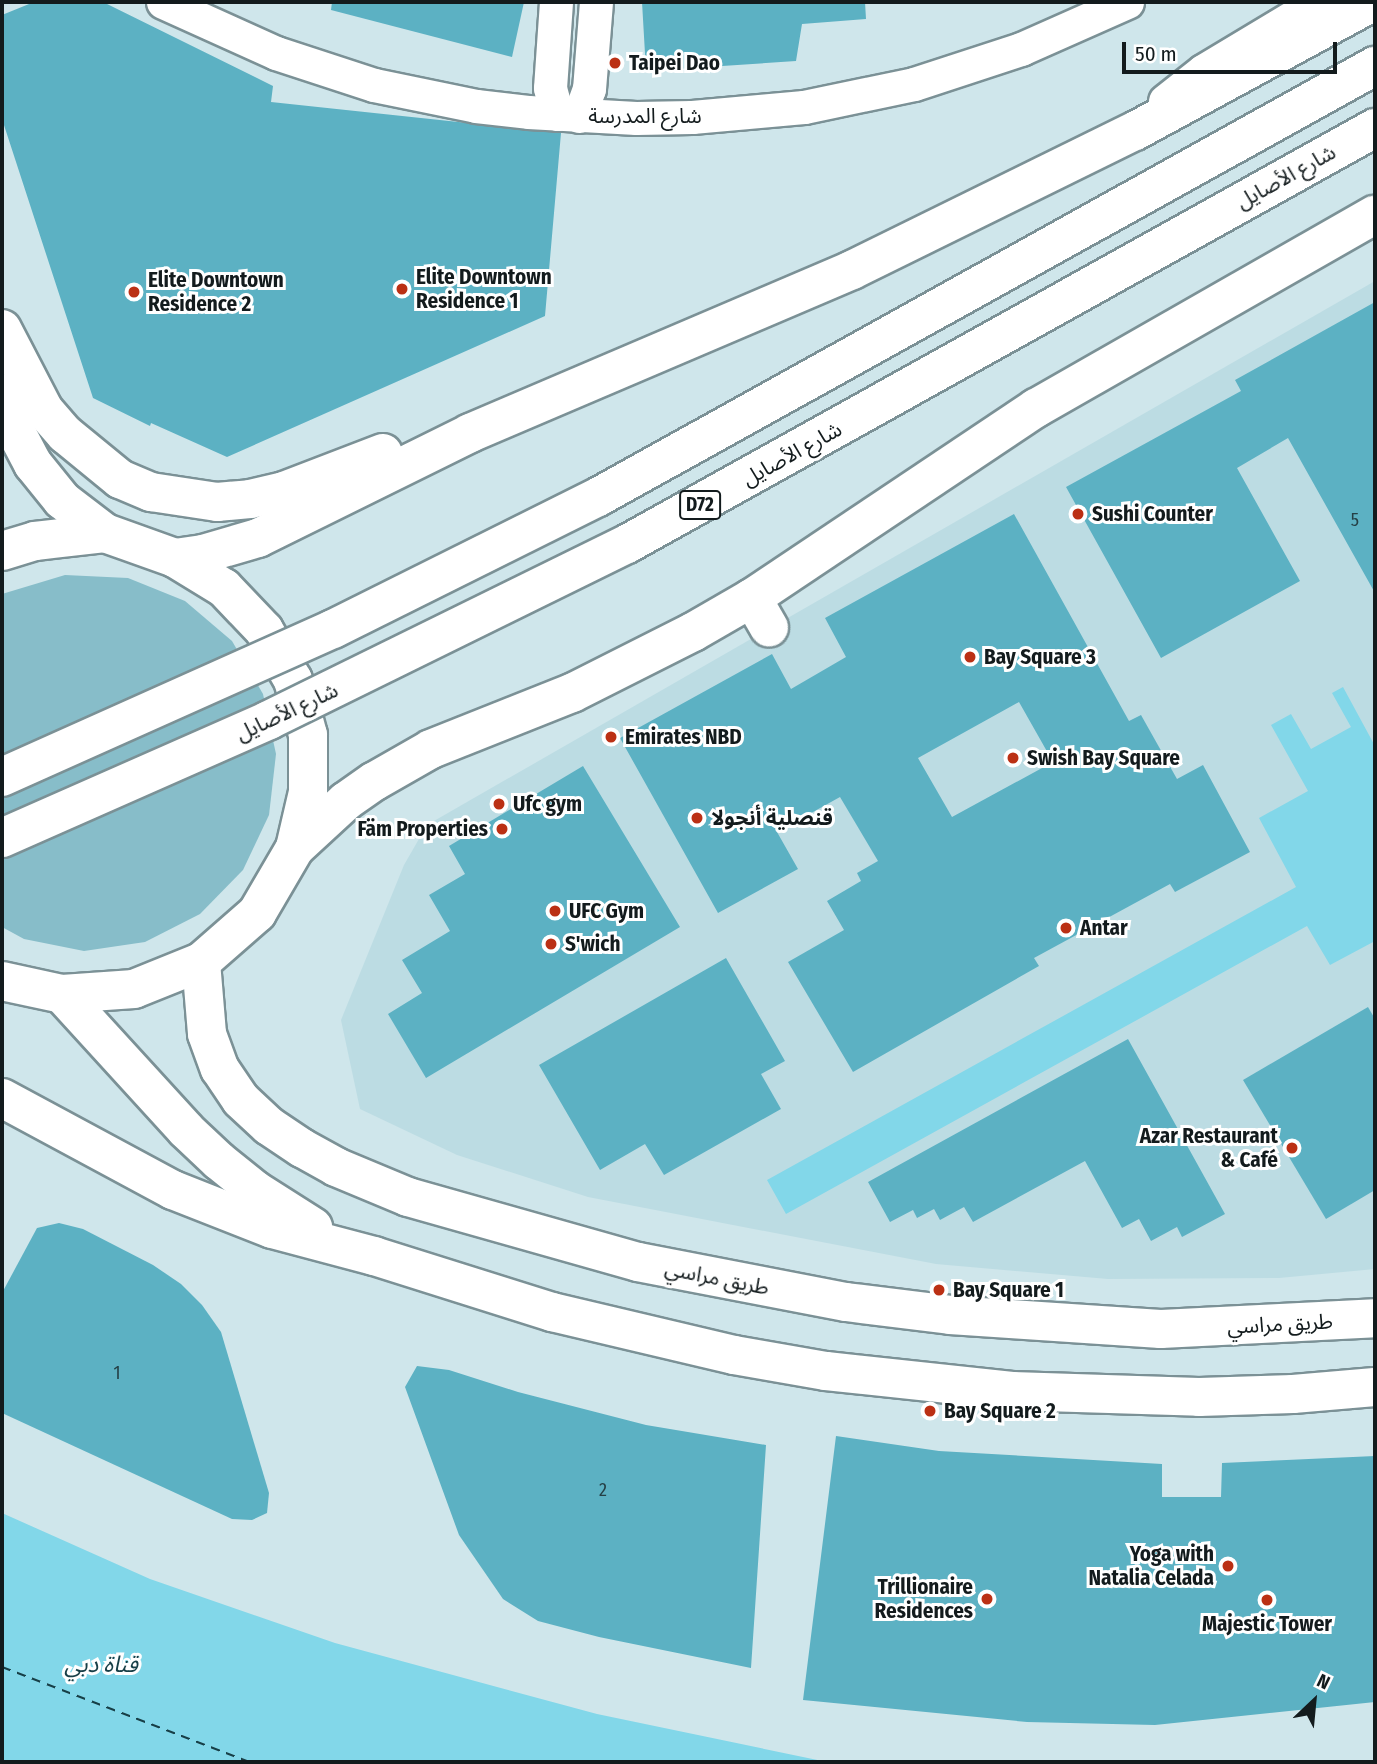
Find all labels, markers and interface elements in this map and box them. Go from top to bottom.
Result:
scale bar [1125,28,1340,72]
text: 50 m [1135,41,1177,67]
place label: Taipei Dao [629,50,720,76]
marker: Taipei Dao [607,55,623,71]
street label: شارع المدرسة [588,103,702,129]
street label: شارع الأصايل [1232,139,1340,215]
place label: Elite Downtown Residence 1 [416,264,552,314]
place label: Elite Downtown Residence 2 [148,267,284,317]
marker: Elite Downtown Residence 1 [394,281,410,297]
marker: Elite Downtown Residence 2 [126,284,142,300]
street label: شارع الأصايل [738,416,846,492]
road number: D72 [679,490,721,520]
place label: Sushi Counter [1092,501,1213,527]
marker: Sushi Counter [1070,506,1086,522]
house number: 5 [1351,509,1359,531]
place label: Bay Square 3 [984,644,1096,670]
marker: Bay Square 3 [962,649,978,665]
street label: شارع الأصايل [232,677,342,747]
place label: Emirates NBD [625,724,742,750]
marker: Emirates NBD [603,729,619,745]
place label: Swish Bay Square [1027,745,1180,771]
marker: Swish Bay Square [1005,750,1021,766]
place label: Ufc gym [513,791,582,817]
marker: Ufc gym [491,796,507,812]
place label: قنصلية أنجولا [711,805,833,831]
marker: قنصلية أنجولا [689,810,705,826]
place label: Fäm Properties [357,816,488,842]
marker: Fäm Properties [494,821,510,837]
place label: UFC Gym [569,898,644,924]
marker: UFC Gym [547,903,563,919]
place label: Antar [1080,915,1128,941]
marker: Antar [1058,920,1074,936]
place label: S'wich [565,931,620,957]
marker: S'wich [543,936,559,952]
place label: Azar Restaurant & Café [1140,1123,1278,1173]
marker: Azar Restaurant & Café [1284,1140,1300,1156]
street label: طريق مراسي [663,1256,771,1300]
place label: Bay Square 1 [953,1277,1064,1303]
marker: Bay Square 1 [931,1282,947,1298]
street label: طريق مراسي [1227,1309,1333,1339]
house number: 1 [113,1362,121,1384]
place label: Bay Square 2 [944,1398,1056,1424]
marker: Bay Square 2 [922,1403,938,1419]
house number: 2 [599,1479,607,1501]
place label: Yoga with Natalia Celada [1088,1541,1214,1591]
marker: Yoga with Natalia Celada [1220,1558,1236,1574]
place label: Trillionaire Residences [875,1574,973,1624]
marker: Trillionaire Residences [979,1591,995,1607]
marker: Majestic Tower [1259,1592,1275,1608]
place label: Majestic Tower [1202,1611,1332,1637]
water label: قناة دبي [64,1650,138,1678]
north arrow [1279,1666,1349,1736]
text: N [1313,1669,1334,1695]

